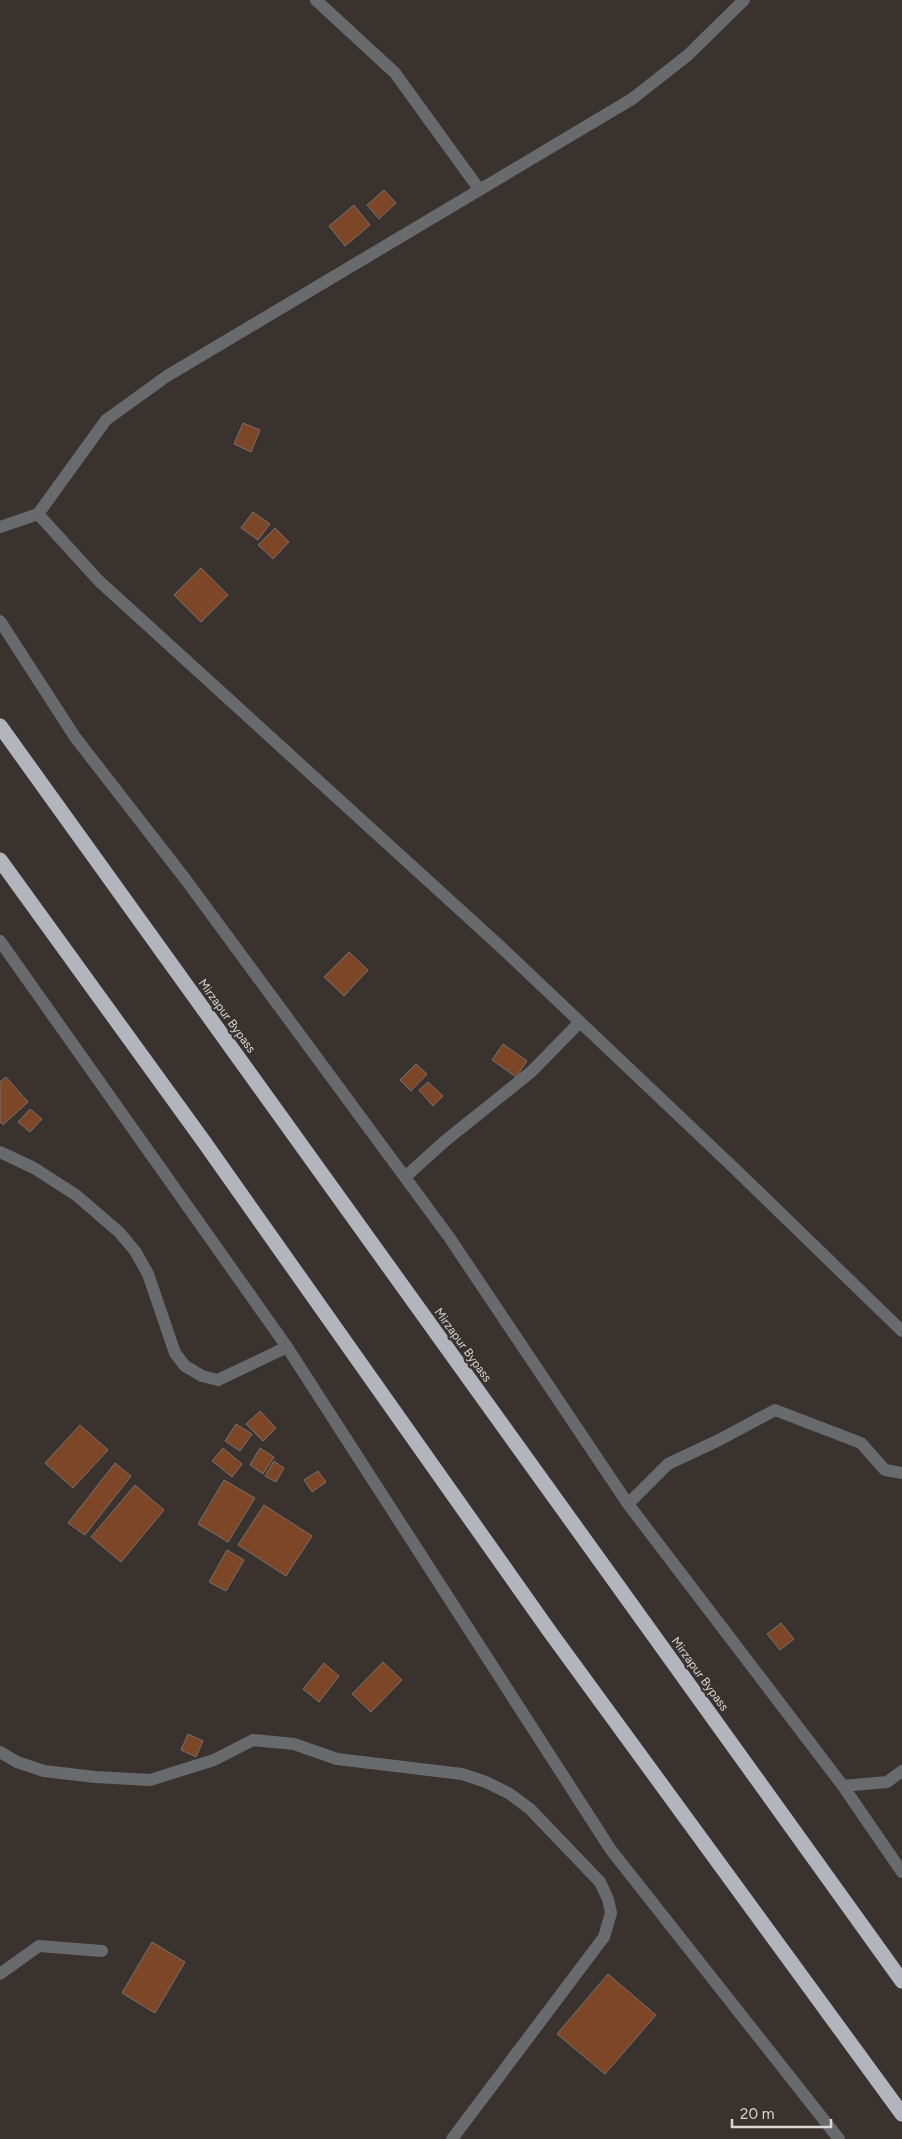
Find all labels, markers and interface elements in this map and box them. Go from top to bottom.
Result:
street label: Mirzapur Bypass [196,976,259,1056]
street label: Mirzapur Bypass [432,1305,495,1385]
street label: Mirzapur Bypass [669,1634,732,1714]
scale bar [732,2096,831,2128]
text: 20 m [740,2105,774,2123]

